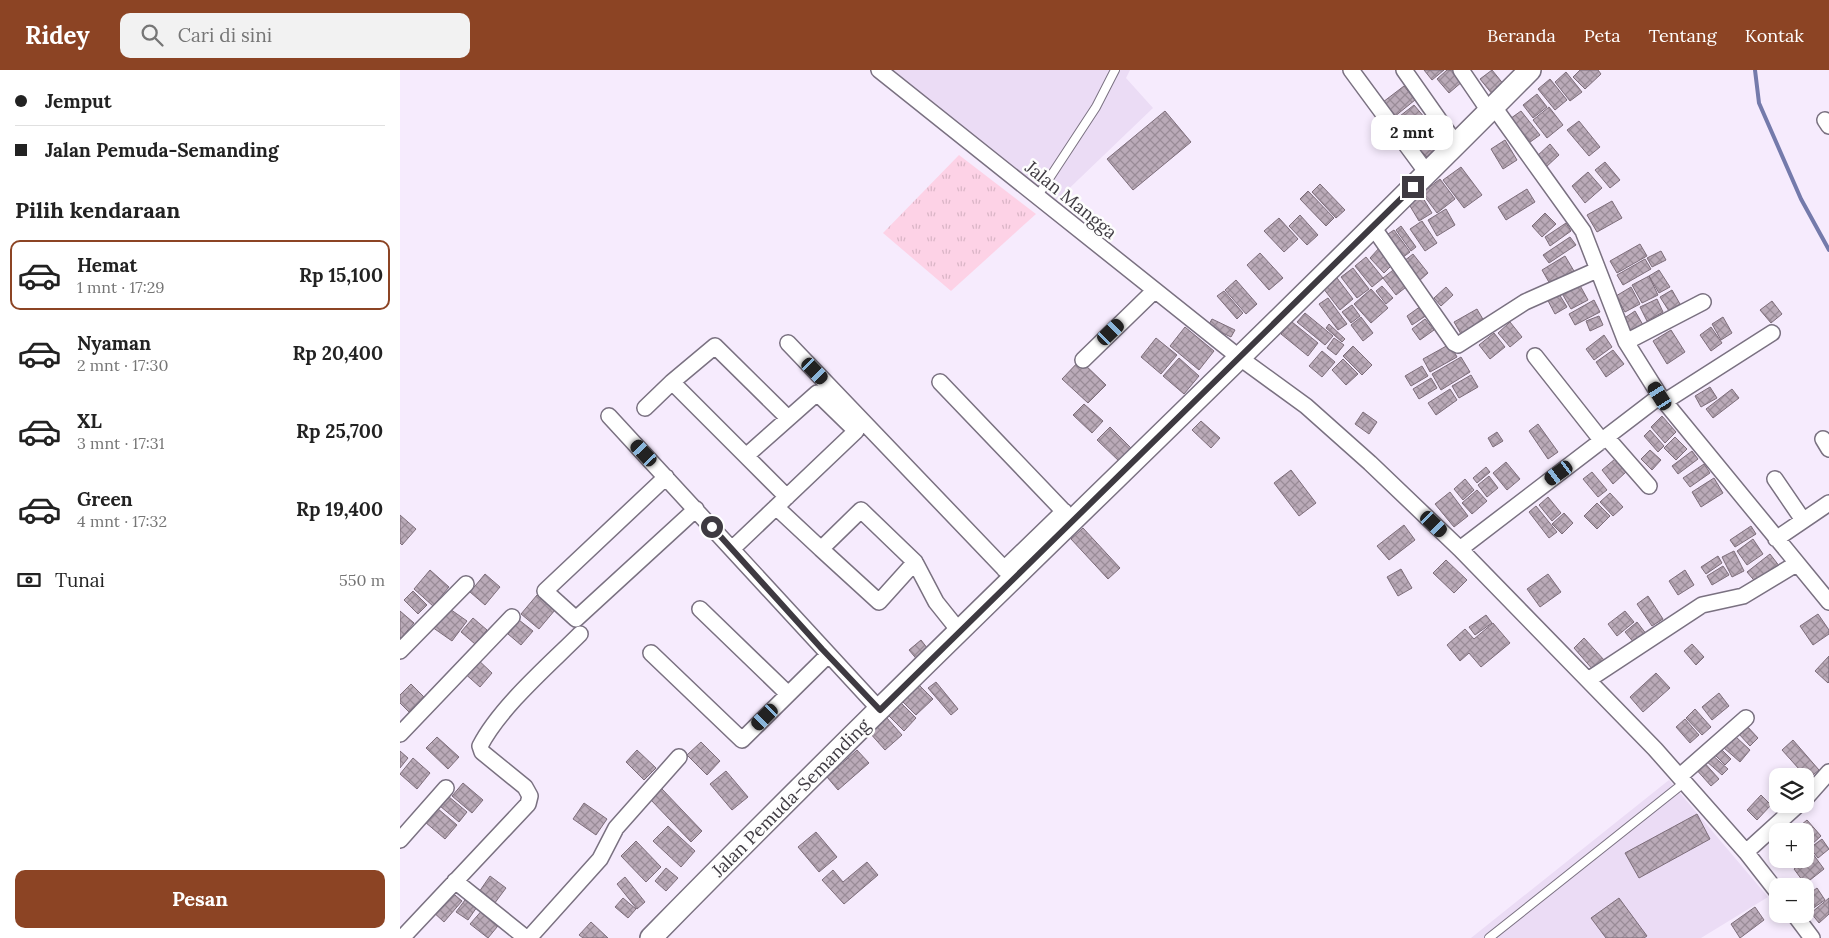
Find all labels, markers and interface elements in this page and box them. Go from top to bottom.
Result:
search box [120,13,470,58]
text: Ridey [25,20,90,51]
icon: search [138,21,166,49]
text: Cari di sini [178,23,272,47]
text: Beranda [1487,24,1556,47]
text: Peta [1584,24,1620,47]
text: Tentang [1648,24,1717,47]
text: Kontak [1745,24,1804,47]
text: Jemput [45,89,112,113]
callout: 2 mnt [1372,114,1454,150]
text: 2 mnt [1390,122,1434,142]
text: Jalan Pemuda-Semanding [45,138,279,162]
street label: Jalan Mangga [1020,155,1122,244]
route end [1402,176,1424,198]
text: Pilih kendaraan [15,196,180,224]
icon: car [17,253,62,298]
text: Hemat [77,253,137,277]
text: Rp 15,100 [299,263,383,287]
text: 1 mnt · 17:29 [77,277,165,297]
car [1095,316,1127,348]
icon: car [17,331,62,376]
text: Nyaman [77,331,151,355]
text: Rp 20,400 [292,341,383,365]
text: 2 mnt · 17:30 [77,355,168,375]
car [799,355,830,387]
car [1645,379,1674,413]
icon: car [17,409,62,454]
text: XL [77,409,102,433]
text: Rp 25,700 [296,419,383,443]
text: 3 mnt · 17:31 [77,433,165,453]
car [628,437,659,469]
car [1542,458,1575,488]
icon: car [17,487,62,532]
text: Green [77,487,133,511]
text: Rp 19,400 [296,497,383,521]
car [1418,508,1450,540]
text: 4 mnt · 17:32 [77,511,167,531]
route start [701,516,723,538]
icon: cash [15,566,43,594]
text: Tunai [55,568,105,592]
text: 550 m [339,570,385,590]
car [749,701,780,733]
street label: Jalan Pemuda-Semanding [706,713,875,882]
map controls [1769,768,1814,923]
button: layers [1769,768,1814,813]
button: + [1769,823,1814,868]
button: Pesan [15,870,385,928]
button: − [1769,878,1814,923]

